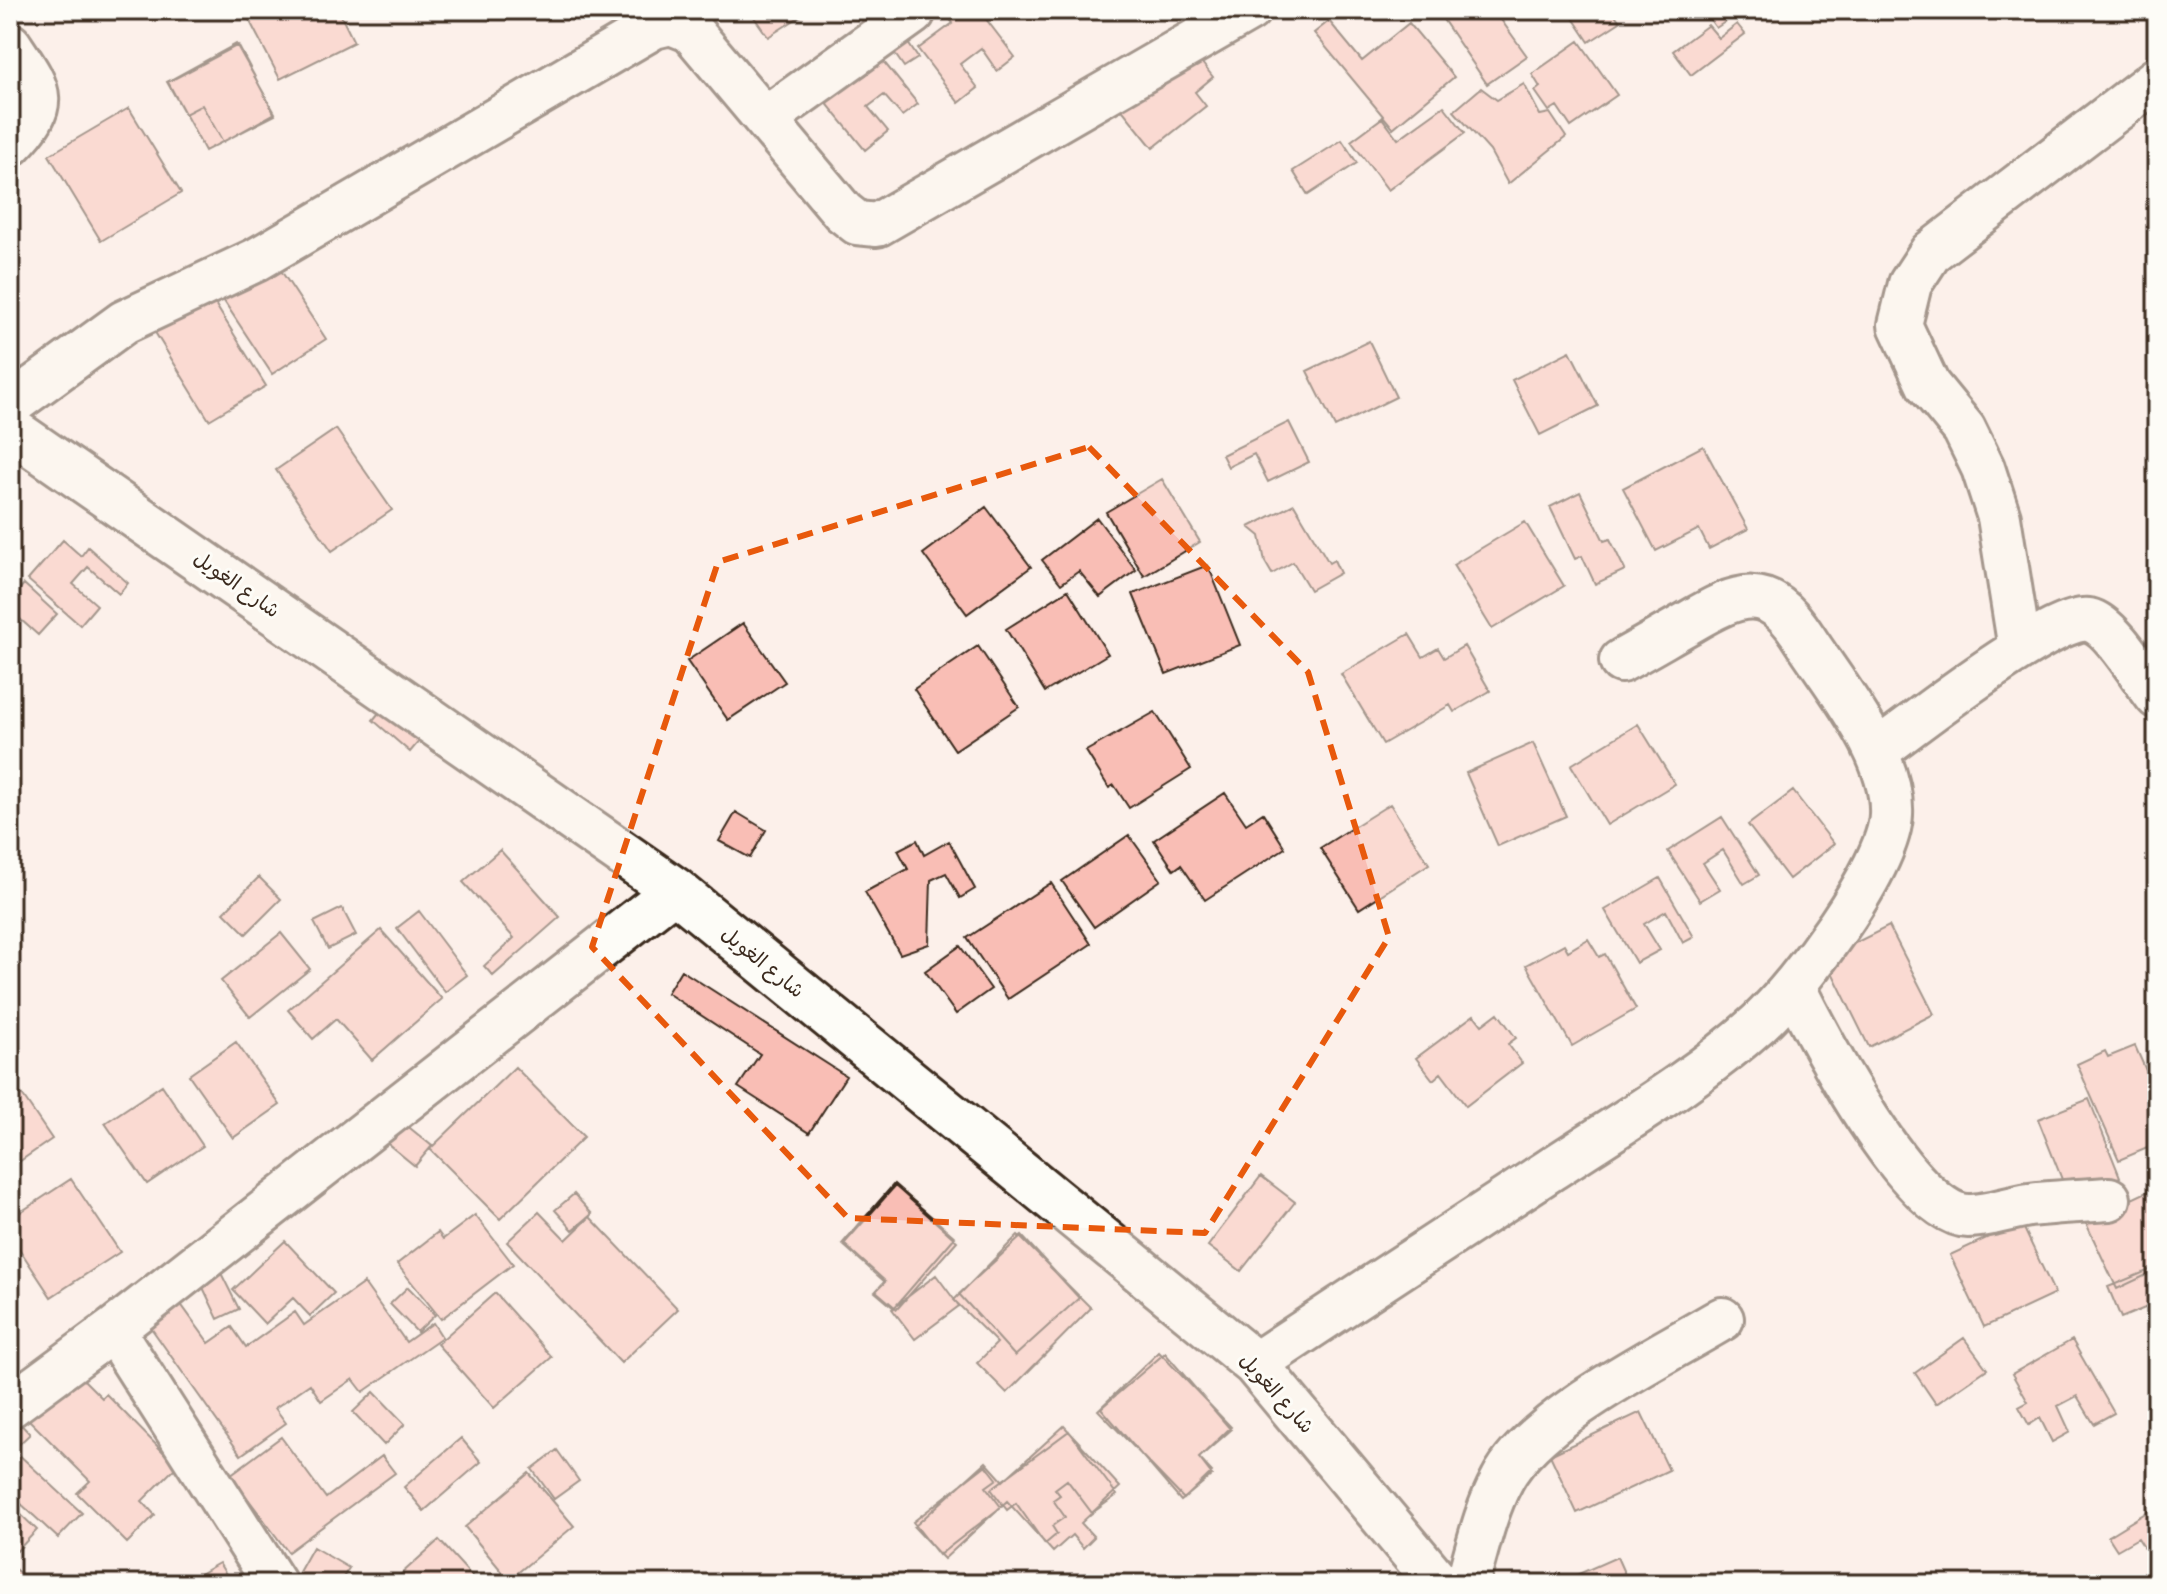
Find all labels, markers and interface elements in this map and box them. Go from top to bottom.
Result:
street label: شارع الغويل [188,545,285,624]
street label: شارع الغويل [715,921,810,1004]
street label: شارع الغويل [1233,1347,1320,1439]

